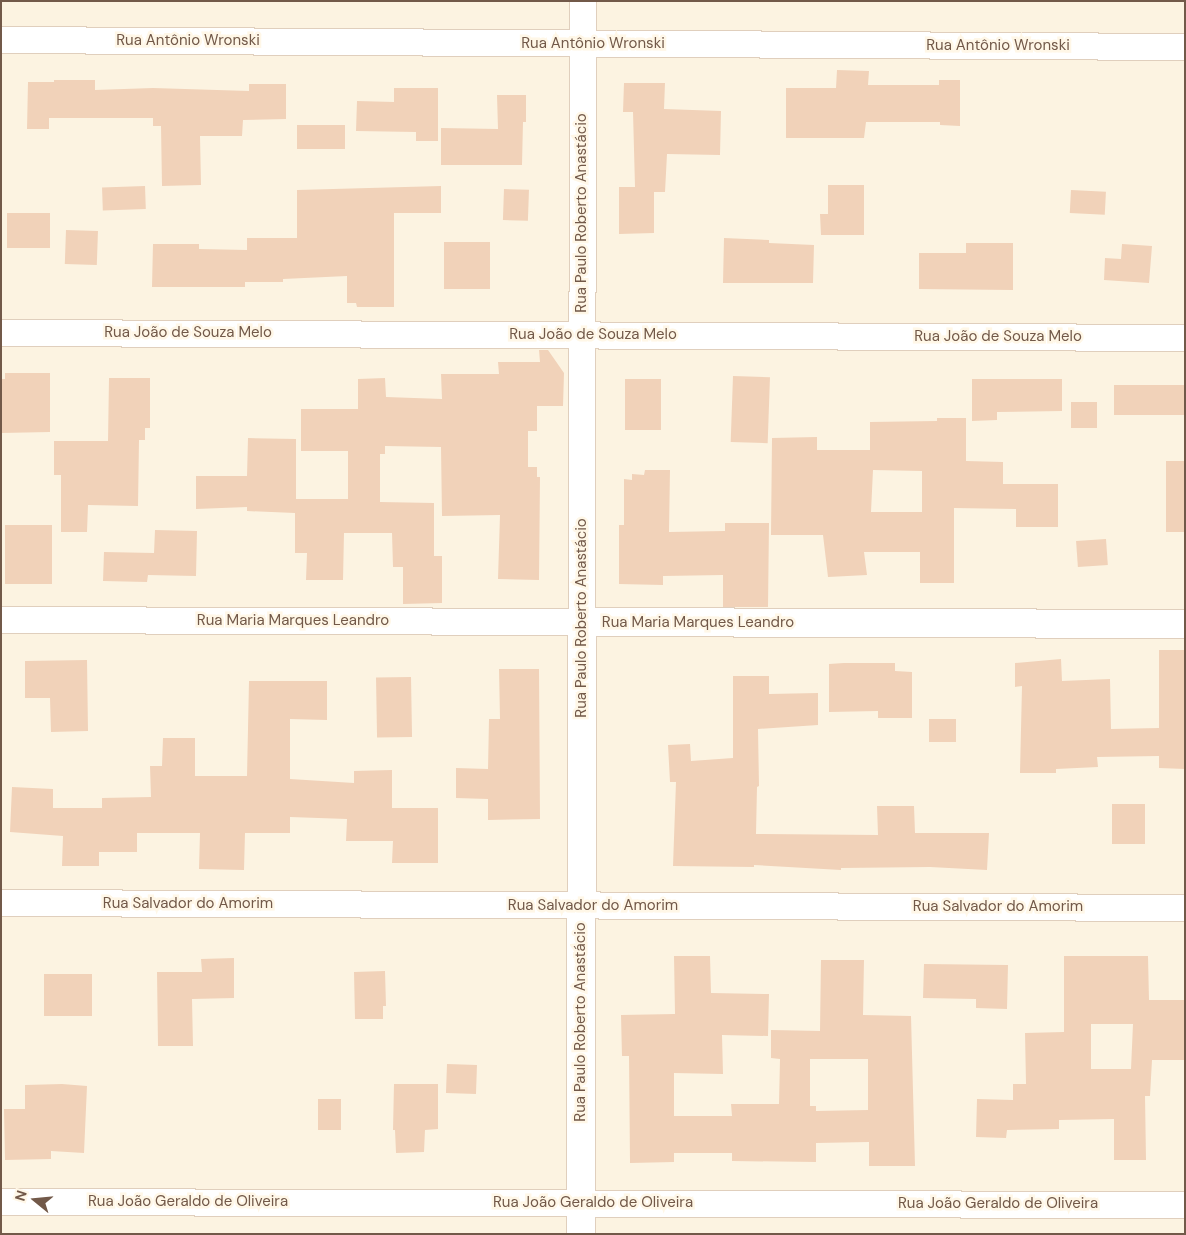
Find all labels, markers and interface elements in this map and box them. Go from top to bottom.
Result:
street label: Rua Antônio Wronski [116,32,260,50]
street label: Rua Antônio Wronski [521,35,665,53]
street label: Rua Antônio Wronski [926,37,1070,55]
street label: Rua Paulo Roberto Anastácio [573,113,591,313]
street label: Rua João de Souza Melo [104,324,272,342]
street label: Rua João de Souza Melo [509,326,677,344]
street label: Rua João de Souza Melo [914,328,1082,346]
street label: Rua Paulo Roberto Anastácio [573,518,591,718]
street label: Rua Maria Marques Leandro [197,612,389,630]
street label: Rua Maria Marques Leandro [602,614,794,632]
street label: Rua Salvador do Amorim [103,895,273,913]
street label: Rua Salvador do Amorim [508,897,678,915]
street label: Rua Salvador do Amorim [913,898,1083,916]
street label: Rua Paulo Roberto Anastácio [572,922,590,1122]
north arrow [10,1175,60,1225]
text: N [11,1188,31,1203]
street label: Rua João Geraldo de Oliveira [88,1193,288,1211]
street label: Rua João Geraldo de Oliveira [493,1194,693,1212]
street label: Rua João Geraldo de Oliveira [898,1195,1098,1213]

